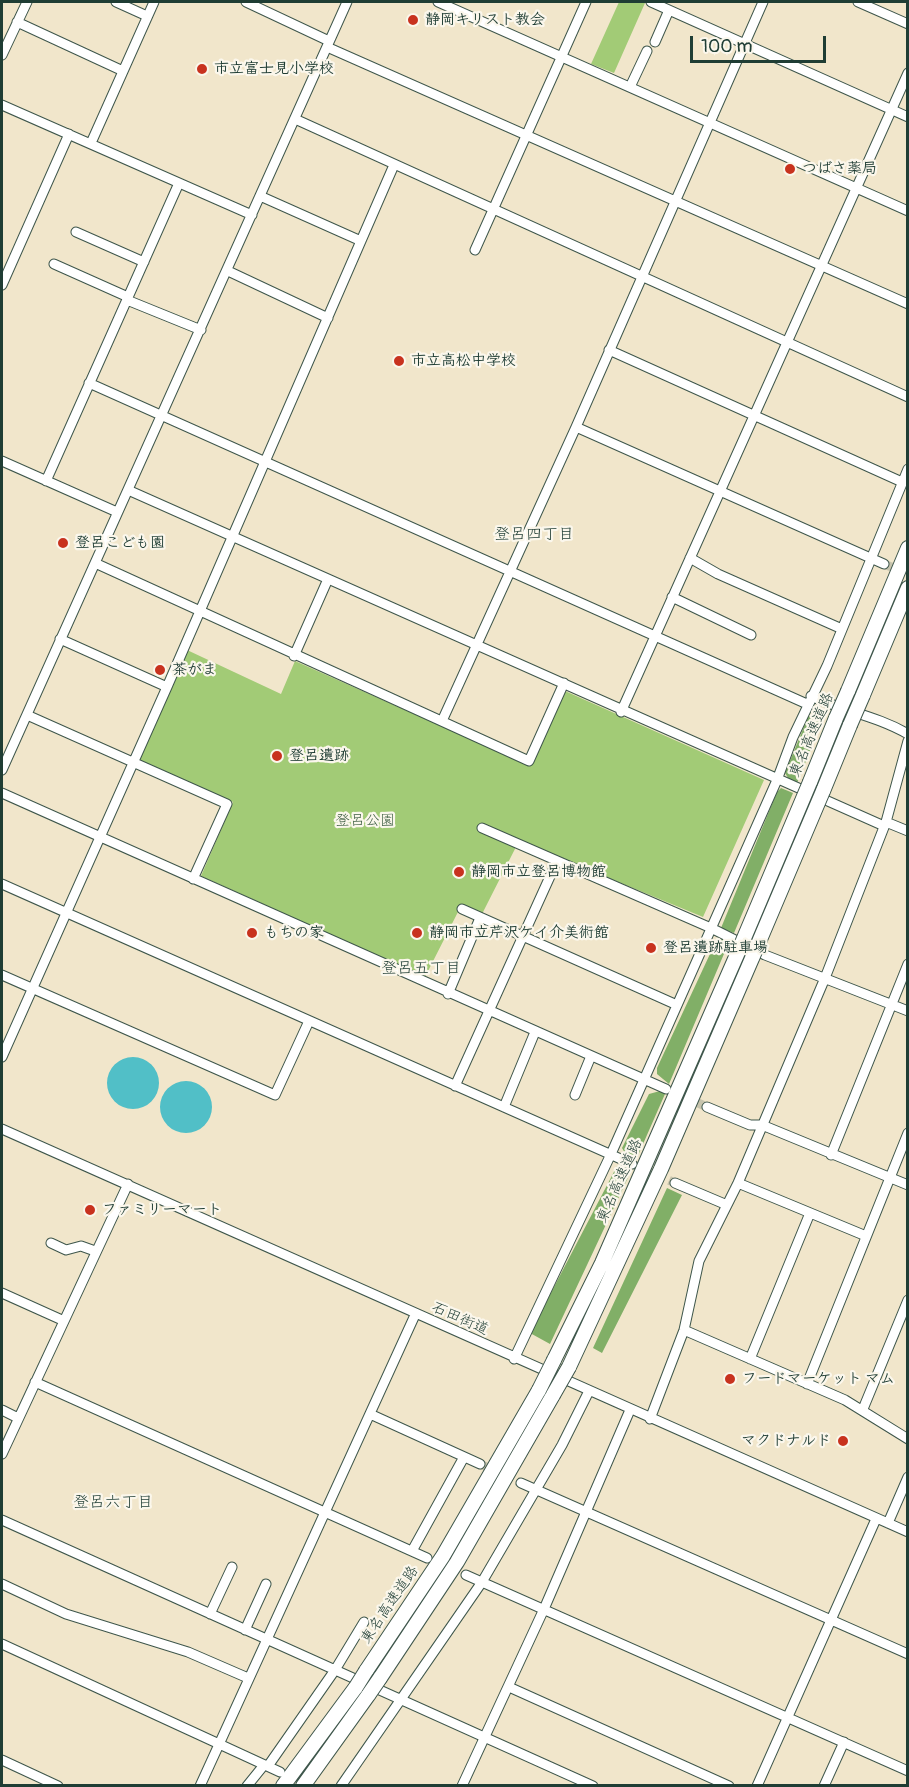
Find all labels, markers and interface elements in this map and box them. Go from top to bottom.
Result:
place label: 静岡キリスト教会 [425,11,545,29]
marker: 静岡キリスト教会 [406,13,420,27]
scale bar [693,24,830,62]
text: 100 m [701,35,753,58]
place label: 市立富士見小学校 [214,60,334,78]
marker: 市立富士見小学校 [195,62,209,76]
place label: つばさ薬局 [802,160,877,178]
marker: つばさ薬局 [783,162,797,176]
place label: 市立高松中学校 [411,352,516,370]
marker: 市立高松中学校 [392,354,406,368]
district label: 登呂四丁目 [494,525,574,545]
place label: 登呂こども園 [75,534,165,552]
marker: 登呂こども園 [56,536,70,550]
place label: 茶がま [172,661,217,679]
marker: 茶がま [153,663,167,677]
street label: 東名高速道路 [786,690,838,780]
place label: 登呂遺跡 [289,747,349,765]
marker: 登呂遺跡 [270,749,284,763]
park label: 登呂公園 [335,812,395,830]
place label: 静岡市立登呂博物館 [471,863,606,881]
marker: 静岡市立登呂博物館 [452,865,466,879]
place label: もちの家 [264,924,324,942]
place label: 静岡市立芹沢ケイ介美術館 [429,924,609,942]
marker: もちの家 [245,926,259,940]
marker: 静岡市立芹沢ケイ介美術館 [410,926,424,940]
place label: 登呂遺跡駐車場 [663,939,768,957]
marker: 登呂遺跡駐車場 [644,941,658,955]
district label: 登呂五丁目 [381,959,461,979]
street label: 東名高速道路 [593,1136,647,1226]
place label: ファミリーマート [102,1201,222,1219]
marker: ファミリーマート [83,1203,97,1217]
street label: 石田街道 [429,1299,491,1339]
place label: フードマーケット マム [742,1370,895,1388]
marker: フードマーケット マム [723,1372,737,1386]
place label: マクドナルド [741,1432,831,1450]
marker: マクドナルド [836,1434,850,1448]
district label: 登呂六丁目 [73,1493,153,1513]
street label: 東名高速道路 [357,1563,423,1647]

